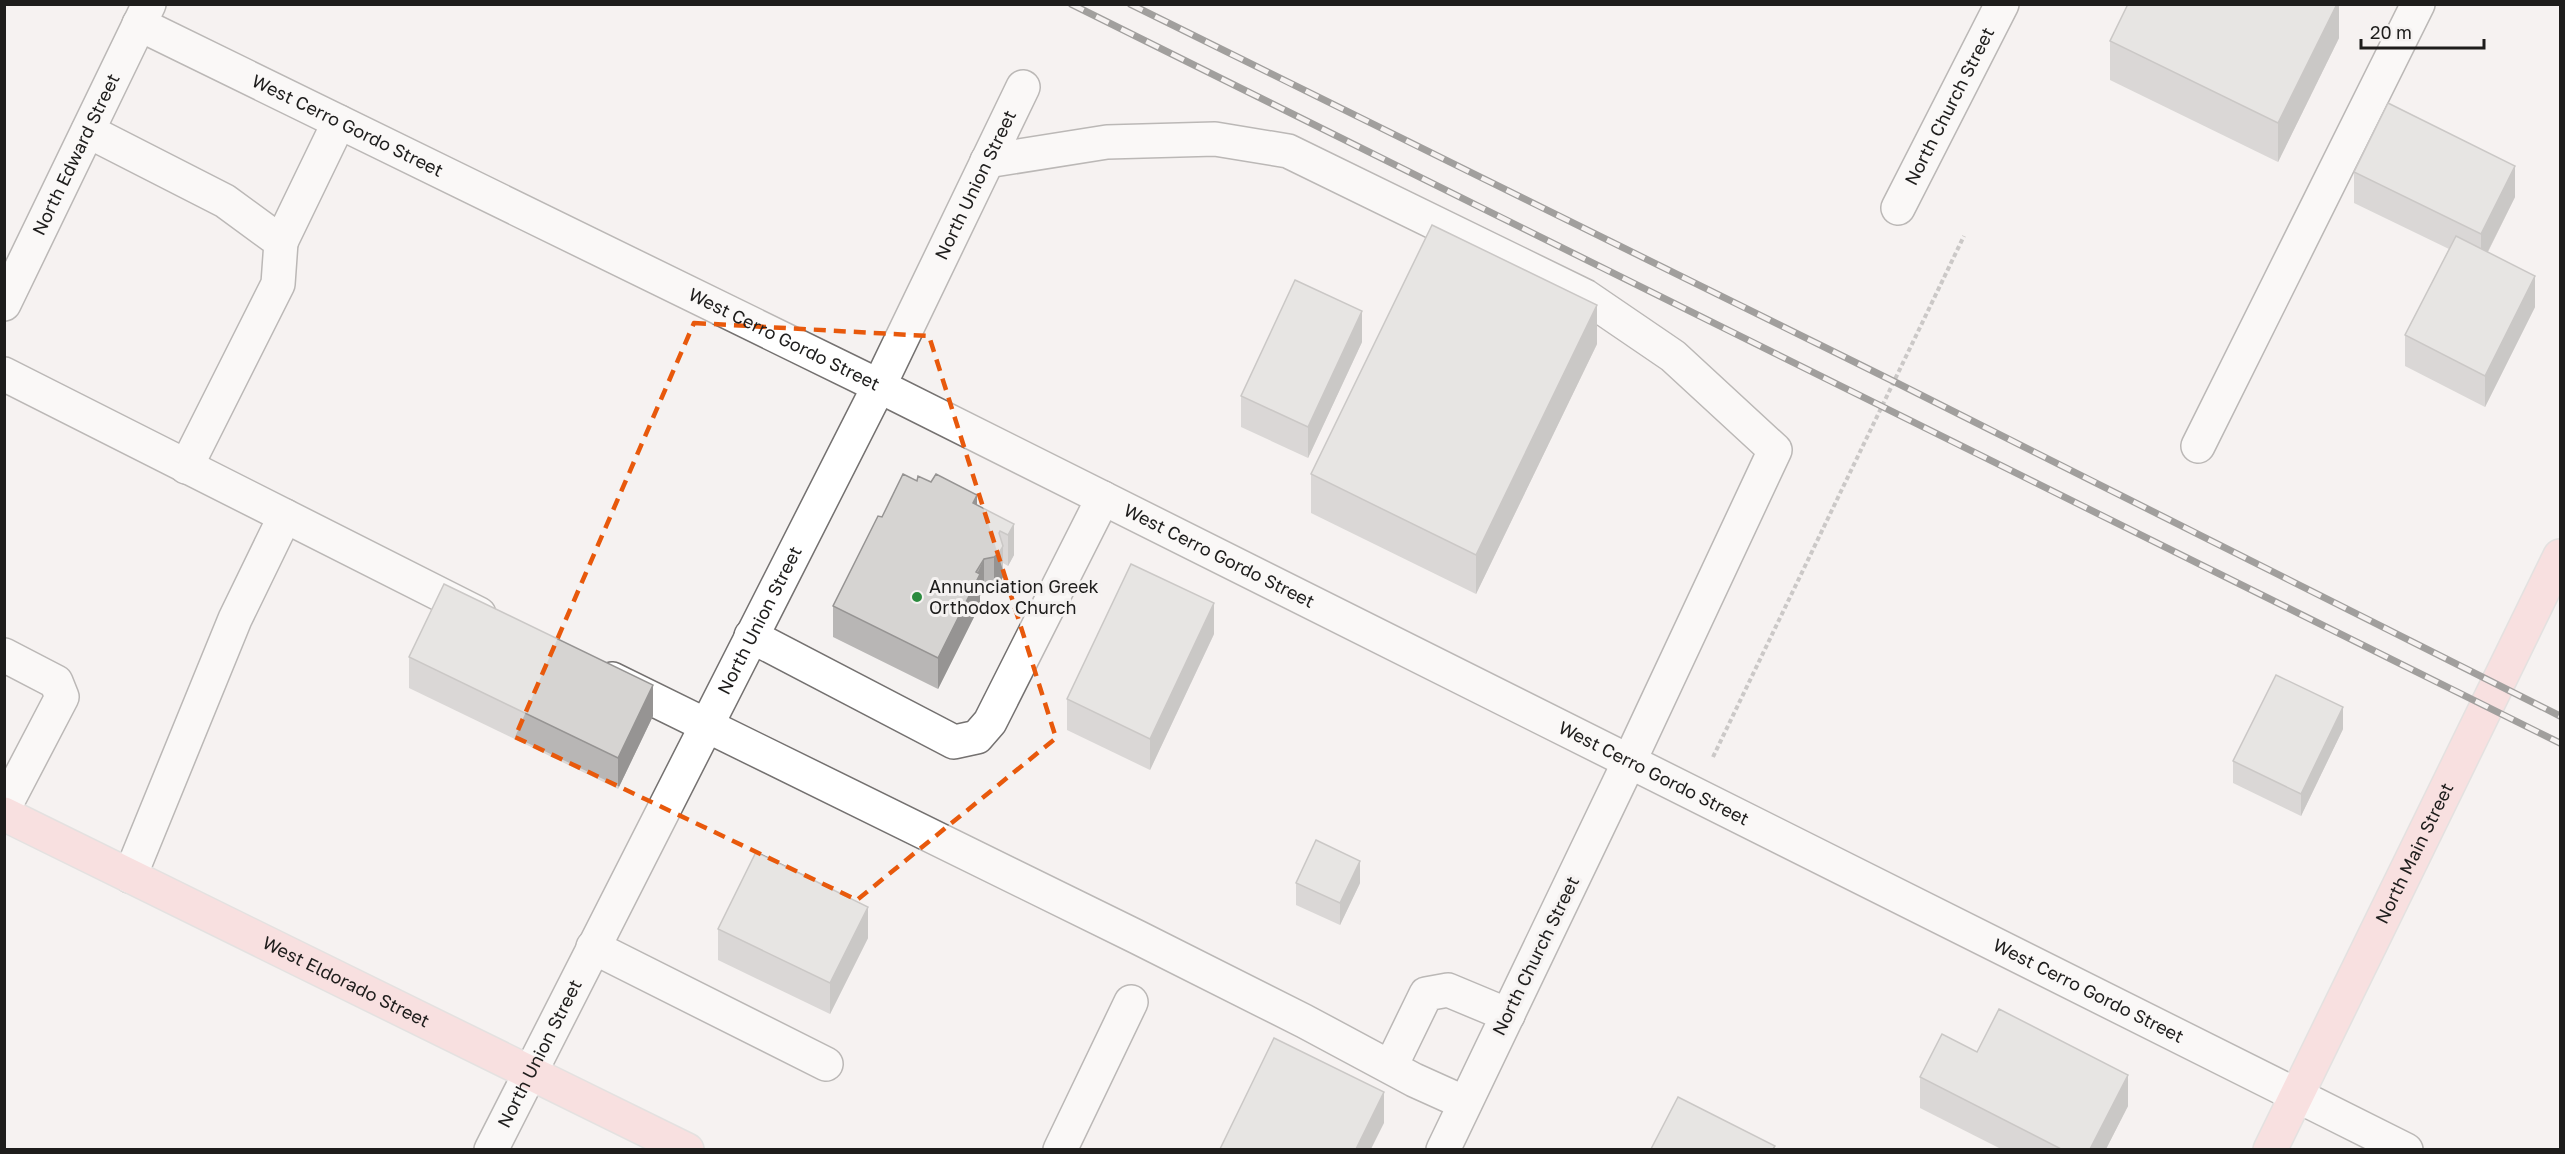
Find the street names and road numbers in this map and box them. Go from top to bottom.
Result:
street label: North Church Street [1899,23,1998,189]
street label: West Cerro Gordo Street [249,69,447,181]
street label: North Edward Street [27,70,124,238]
street label: North Union Street [930,106,1020,263]
street label: West Cerro Gordo Street [685,283,884,395]
street label: West Cerro Gordo Street [1121,498,1318,612]
street label: North Union Street [712,542,806,698]
street label: West Cerro Gordo Street [1555,716,1753,830]
street label: North Main Street [2370,779,2458,927]
street label: North Church Street [1487,872,1583,1039]
street label: West Eldorado Street [259,931,433,1032]
street label: West Cerro Gordo Street [1990,933,2188,1047]
street label: North Union Street [492,975,586,1131]

